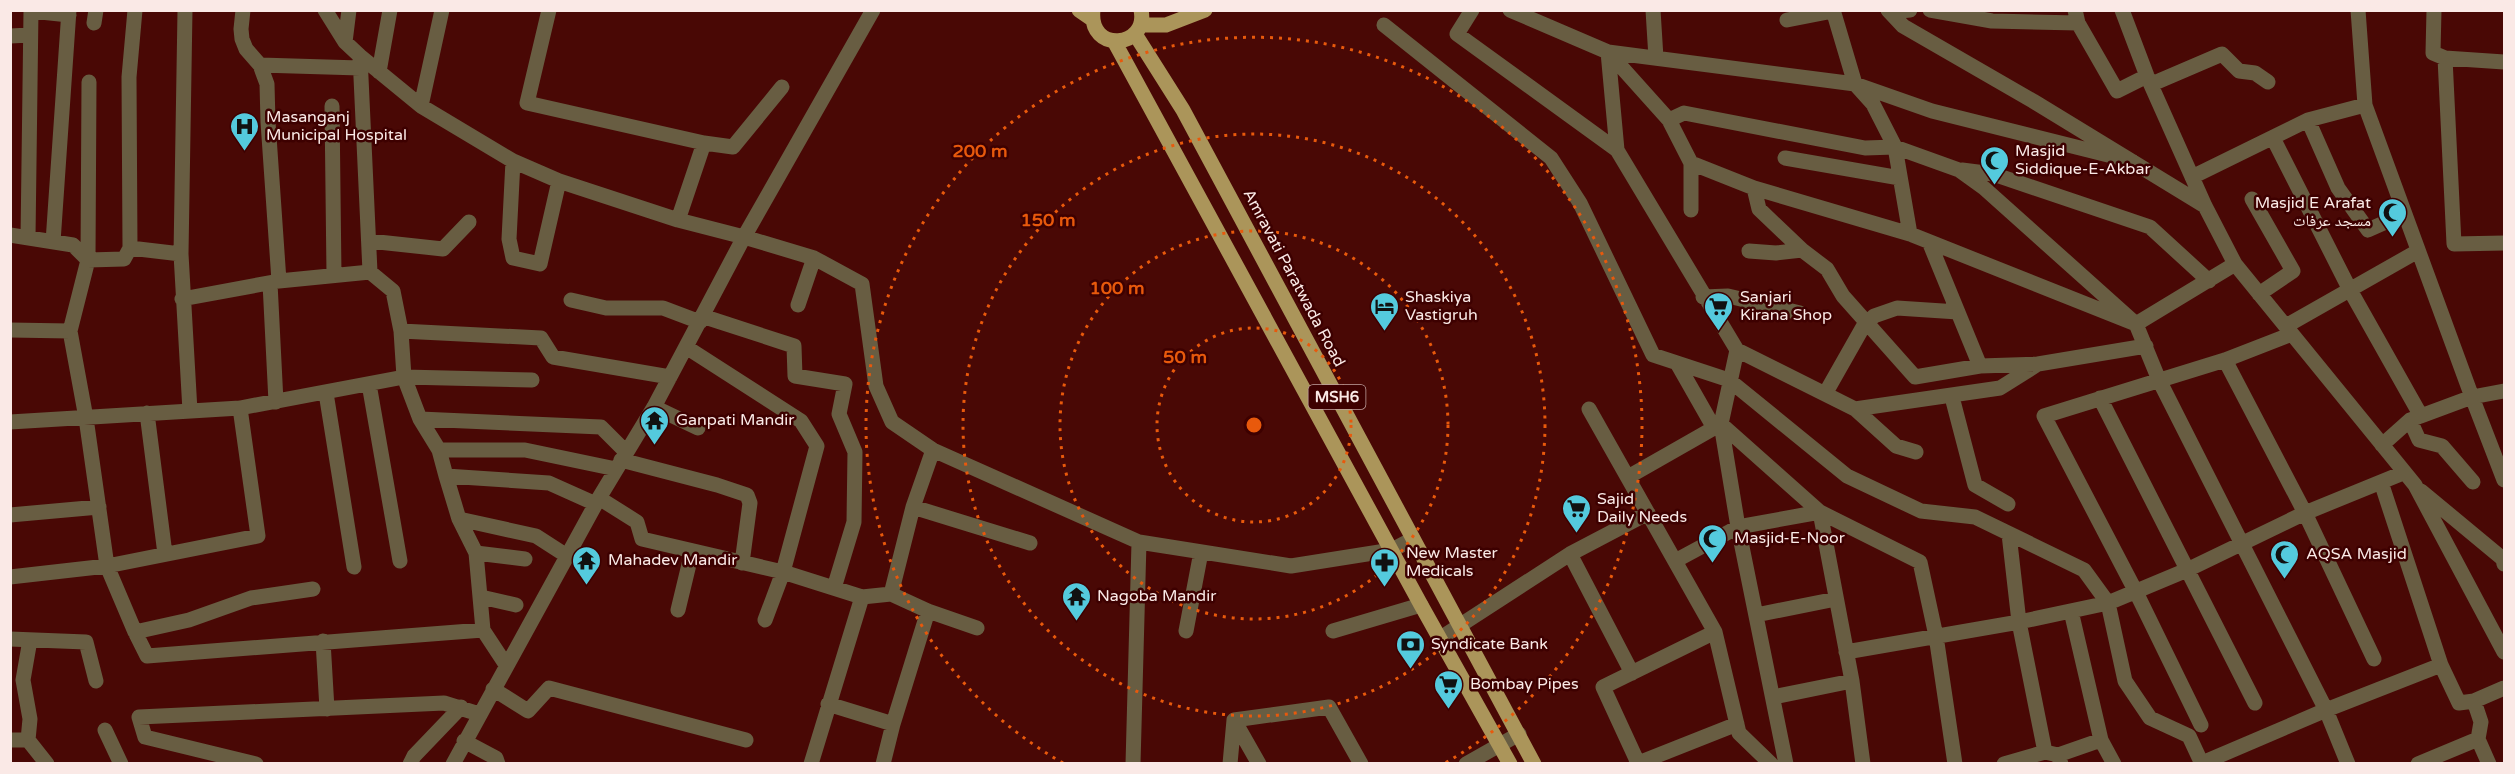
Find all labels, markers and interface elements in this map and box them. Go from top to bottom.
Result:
place label: Masanganj Municipal Hospital [266,107,407,145]
hospital icon: Masanganj Municipal Hospital [229,110,261,152]
text: 200 m [952,140,1008,162]
place label: Masjid Siddique-E-Akbar [2015,141,2151,179]
mosque icon: Masjid Siddique-E-Akbar [1978,144,2010,186]
street label: Amravati Paratwada Road [1239,186,1349,370]
place label: Masjid E Arafat مسجد عرفات [2255,193,2371,231]
mosque icon: Masjid E Arafat مسجد عرفات [2376,196,2408,238]
text: 150 m [1020,209,1076,231]
text: 100 m [1089,277,1145,299]
place label: Shaskiya Vastigruh [1405,287,1478,325]
place label: Sanjari Kirana Shop [1740,287,1832,325]
hotel icon: Shaskiya Vastigruh [1368,290,1400,332]
supermarket icon: Sanjari Kirana Shop [1703,290,1735,332]
text: 50 m [1163,346,1207,368]
road number: MSH6 [1308,385,1366,409]
temple icon: Ganpati Mandir [639,404,671,446]
place label: Ganpati Mandir [676,410,795,430]
centre of rings [1244,415,1264,435]
place label: Sajid Daily Needs [1597,489,1687,527]
supermarket icon: Sajid Daily Needs [1560,492,1592,534]
mosque icon: Masjid-E-Noor [1697,522,1729,564]
place label: Masjid-E-Noor [1734,528,1846,548]
mosque icon: AQSA Masjid [2269,538,2301,580]
place label: New Master Medicals [1406,543,1499,581]
temple icon: Mahadev Mandir [571,544,603,586]
place label: AQSA Masjid [2306,544,2407,564]
pharmacy icon: New Master Medicals [1369,546,1401,588]
place label: Mahadev Mandir [608,550,738,570]
temple icon: Nagoba Mandir [1060,580,1092,622]
place label: Nagoba Mandir [1097,586,1217,606]
bank icon: Syndicate Bank [1394,628,1426,670]
place label: Syndicate Bank [1431,634,1548,654]
supermarket icon: Bombay Pipes [1433,668,1465,710]
place label: Bombay Pipes [1470,674,1579,694]

